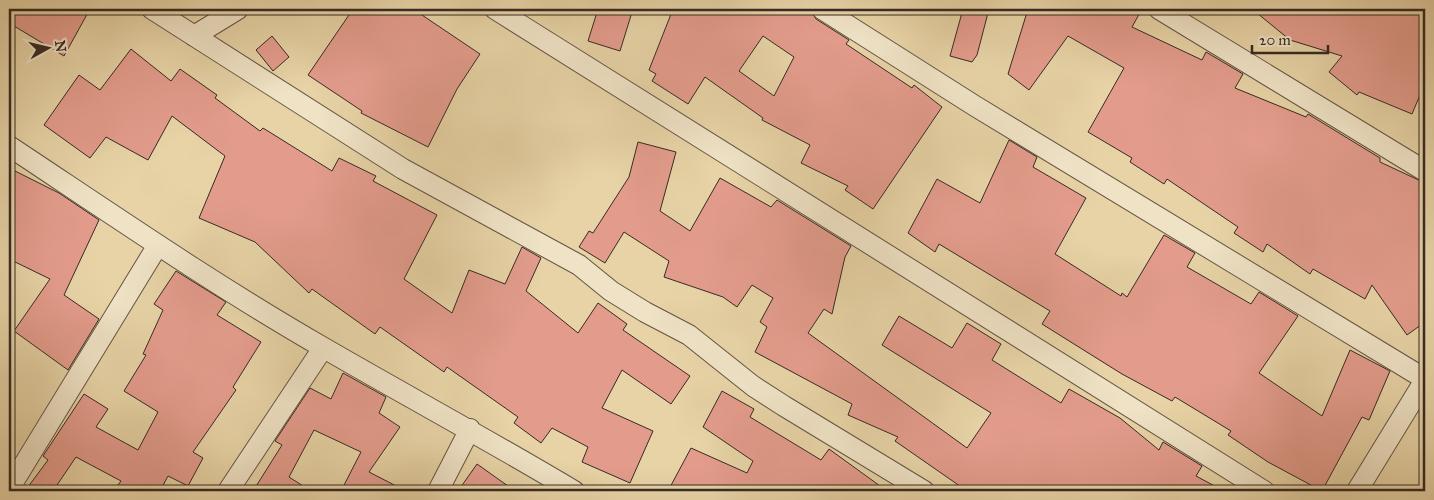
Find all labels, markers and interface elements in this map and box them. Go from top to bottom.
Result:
north arrow [22,22,72,72]
scale bar [1252,22,1328,54]
text: 20 m [1259,31,1291,49]
text: N [51,39,70,53]

